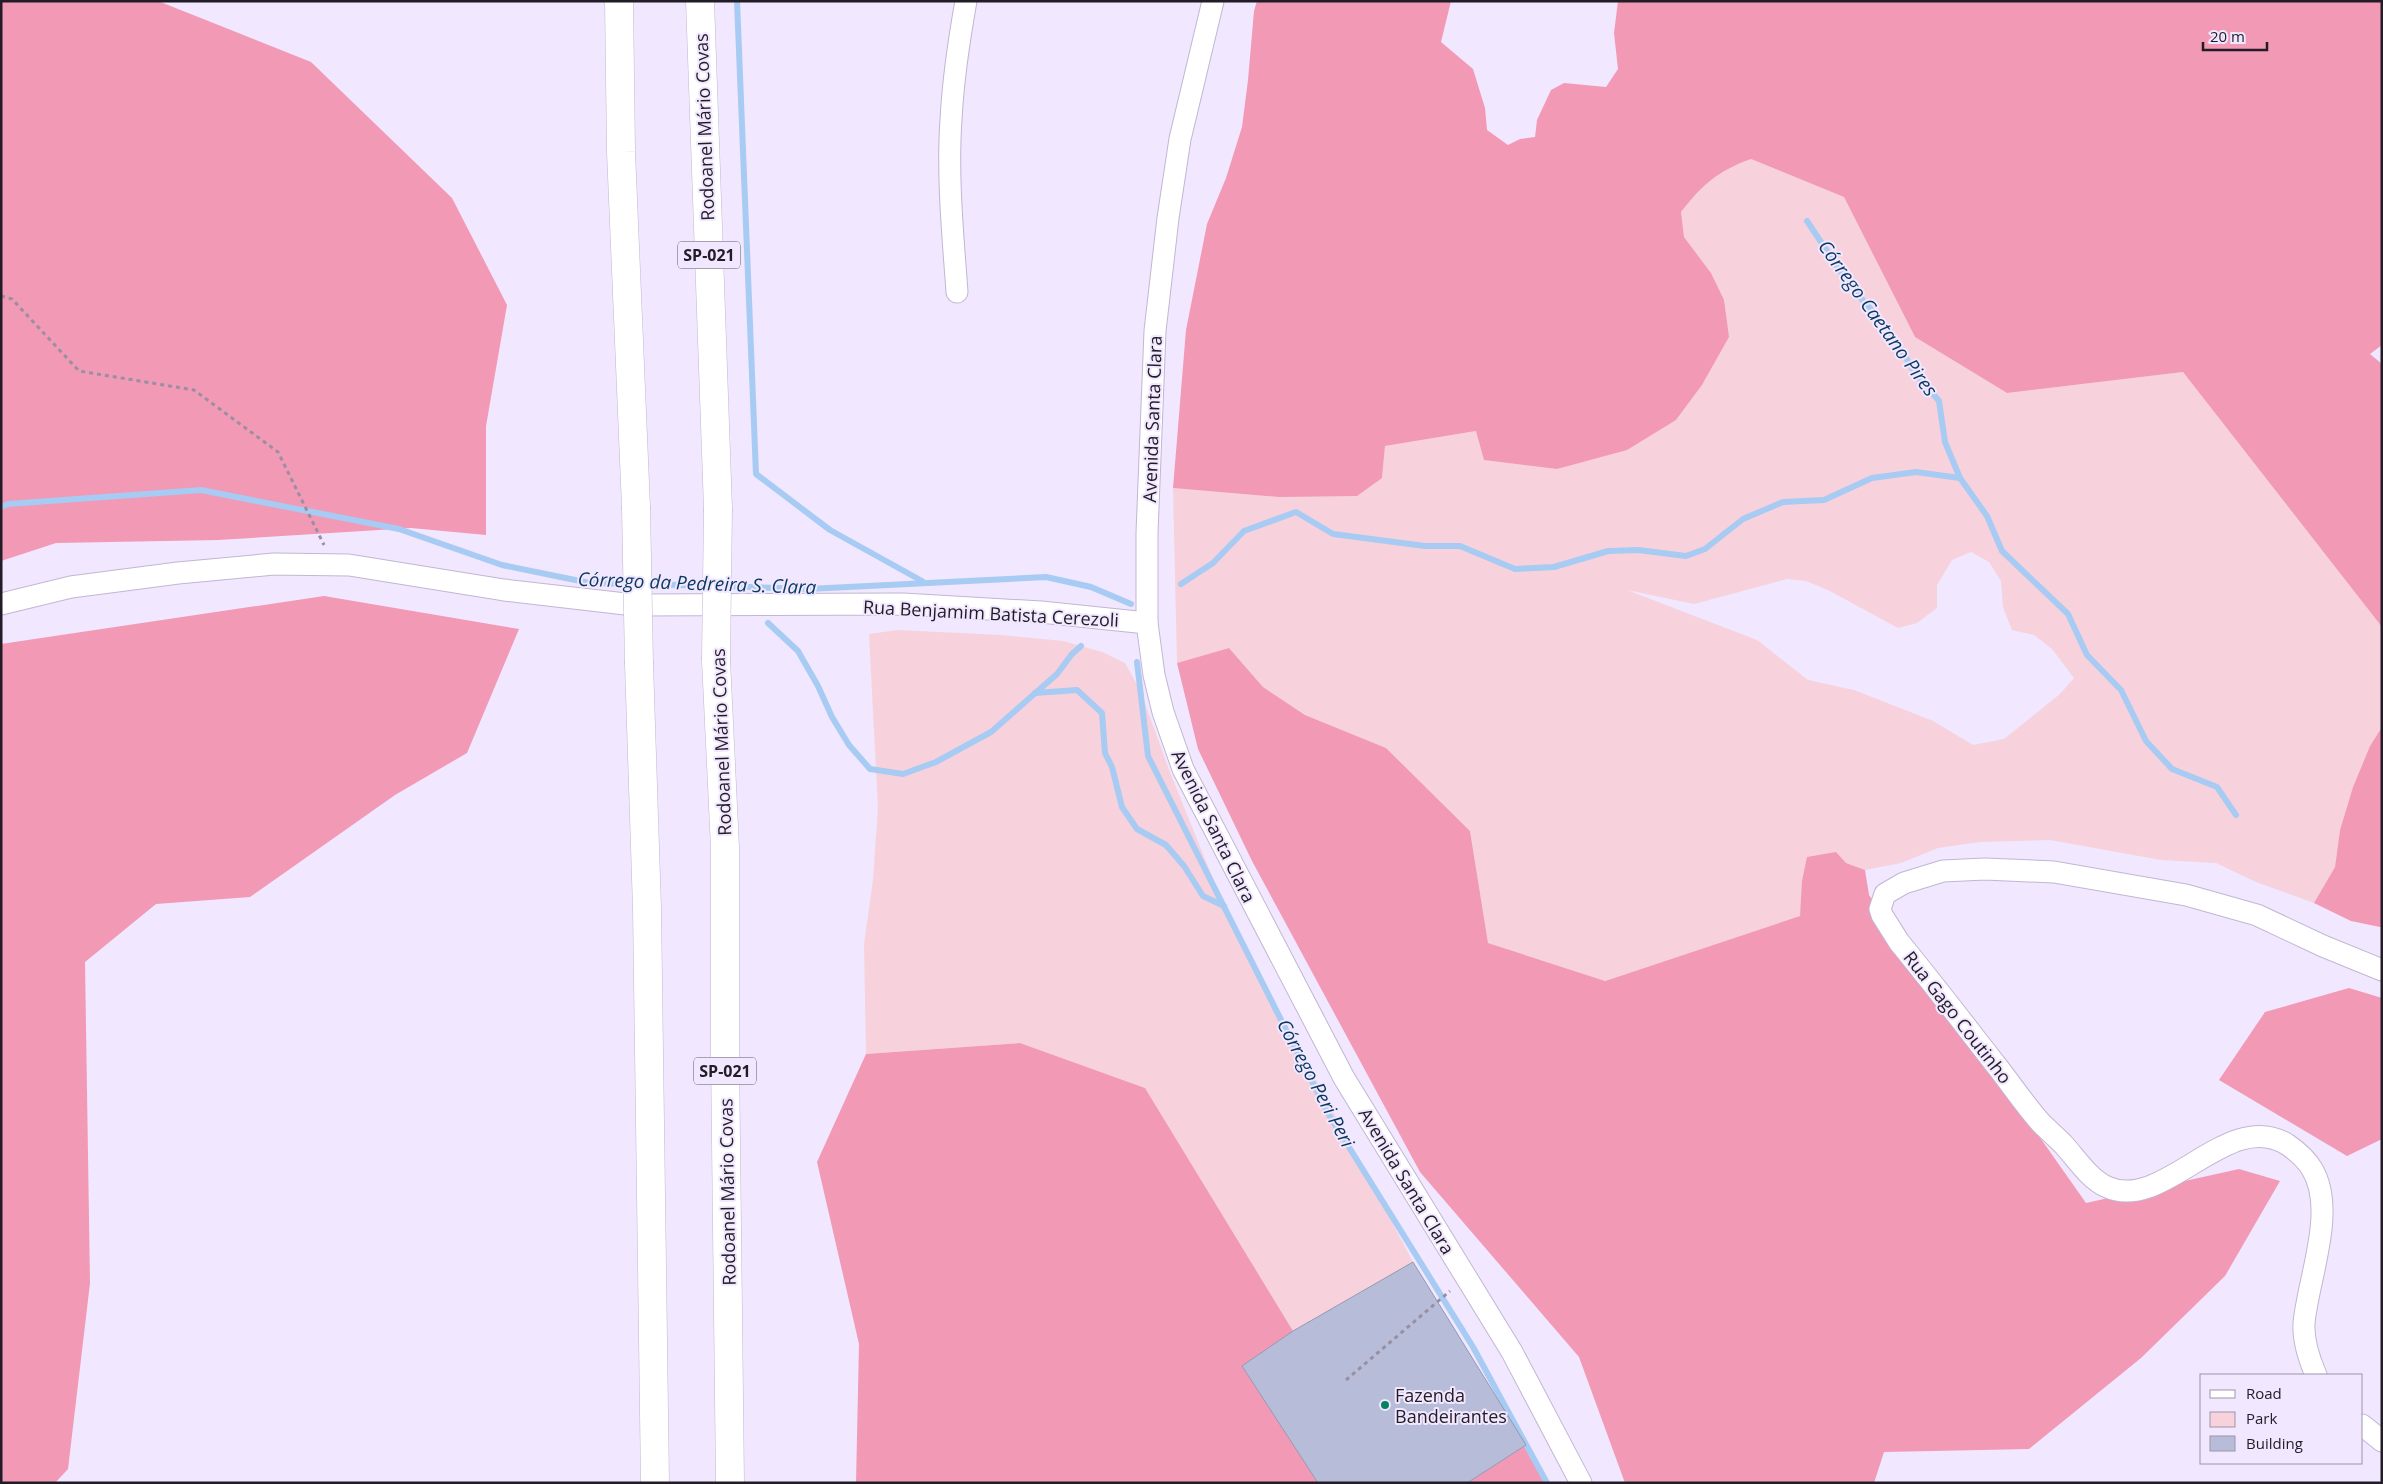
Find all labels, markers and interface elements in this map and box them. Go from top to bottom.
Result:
scale bar [2203,20,2267,52]
text: 20 m [2210,26,2245,46]
street label: Rodoanel Mário Covas [689,33,719,221]
water label: Córrego Caetano Pires [1812,235,1944,401]
road number: SP-021 [678,242,740,268]
street label: Avenida Santa Clara [1137,335,1167,503]
water label: Córrego da Pedreira S. Clara [577,566,817,600]
street label: Rua Benjamim Batista Cerezoli [862,594,1120,632]
street label: Rodoanel Mário Covas [706,648,736,836]
street label: Avenida Santa Clara [1167,746,1261,906]
street label: Rua Gago Coutinho [1899,946,2017,1088]
water label: Córrego Peri Peri [1271,1014,1361,1153]
road number: SP-021 [694,1058,756,1084]
street label: Rodoanel Mário Covas [713,1098,741,1286]
street label: Avenida Santa Clara [1354,1103,1460,1259]
legend [2200,1374,2363,1464]
place label: Fazenda Bandeirantes [1395,1383,1507,1428]
text: Road [2246,1383,2282,1403]
marker: Fazenda Bandeirantes [1379,1399,1391,1411]
text: Park [2246,1408,2277,1428]
text: Building [2246,1433,2303,1453]

